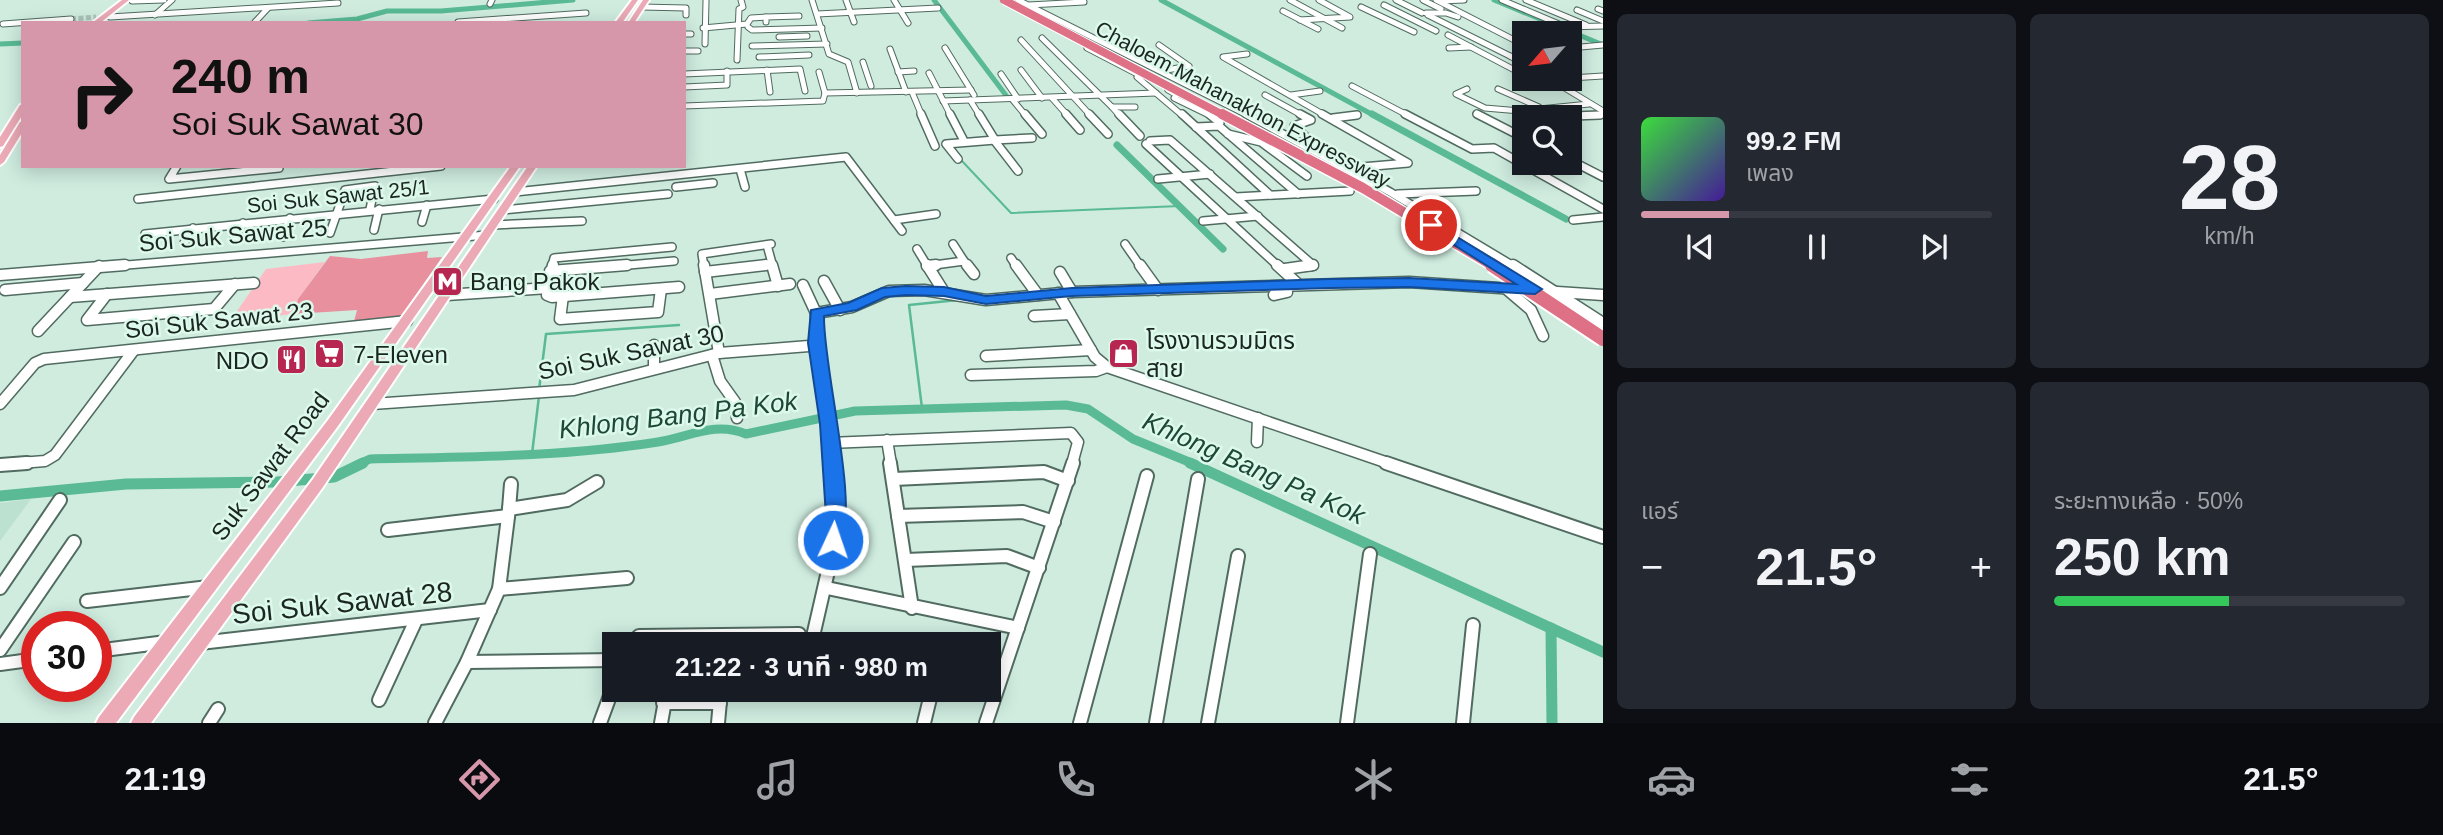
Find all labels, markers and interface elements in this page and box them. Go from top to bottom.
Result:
street label: Chaloem Mahanakhon Expressway [1092,16,1395,192]
north arrow [1512,21,1582,91]
map controls [1512,21,1582,175]
icon: right [56,49,147,140]
text: 240 m [171,49,310,103]
button: search [1512,105,1582,175]
text: Soi Suk Sawat 30 [171,106,424,142]
text: 99.2 FM [1746,126,1841,156]
text: 28 [2179,127,2280,228]
text: เพลง [1746,160,1794,186]
street label: Soi Suk Sawat 25/1 [246,175,430,217]
pin [1401,195,1461,255]
icon: arrive [1412,206,1450,244]
street label: Soi Suk Sawat 25 [137,213,329,257]
text: km/h [2205,223,2254,249]
icon: previous [1681,228,1719,266]
icon: pause [1798,228,1836,266]
icon: next [1915,228,1953,266]
metro station icon: Bang Pakok [430,264,464,298]
place label: Bang Pakok [470,268,600,295]
street label: Soi Suk Sawat 23 [123,297,315,343]
street label: Soi Suk Sawat 30 [536,319,726,385]
place label: โรงงานรวมมิตร สาย [1146,327,1295,382]
supermarket icon: 7-Eleven [313,337,347,371]
shop icon: โรงงานรวมมิตร สาย [1106,337,1140,371]
place label: 7-Eleven [353,341,448,368]
restaurant icon: NDO [275,343,309,377]
place label: NDO [216,347,269,374]
water label: Khlong Bang Pa Kok [557,385,801,445]
street label: Suk Sawat Road [205,386,335,546]
water label: Khlong Bang Pa Kok [1138,405,1372,531]
text: ระยะทางเหลือ · 50% [2054,488,2243,514]
text: แอร์ [1641,498,1678,524]
position arrow [796,503,870,577]
text: 250 km [2054,528,2230,586]
text: 21.5° [1755,538,1878,596]
text: − [1641,546,1663,588]
text: + [1970,546,1992,588]
street label: Soi Suk Sawat 28 [230,576,454,630]
speed limit sign: 30 [21,611,112,702]
text: 21:22 · 3 นาที · 980 m [675,652,928,682]
icon: directions [455,755,504,804]
icon: music [753,755,802,804]
icon: phone [1051,755,1100,804]
icon: climate [1349,755,1398,804]
icon: car [1647,755,1696,804]
icon: filters [1945,755,1994,804]
text: 21:19 [125,761,206,797]
text: 21.5° [2243,761,2318,797]

